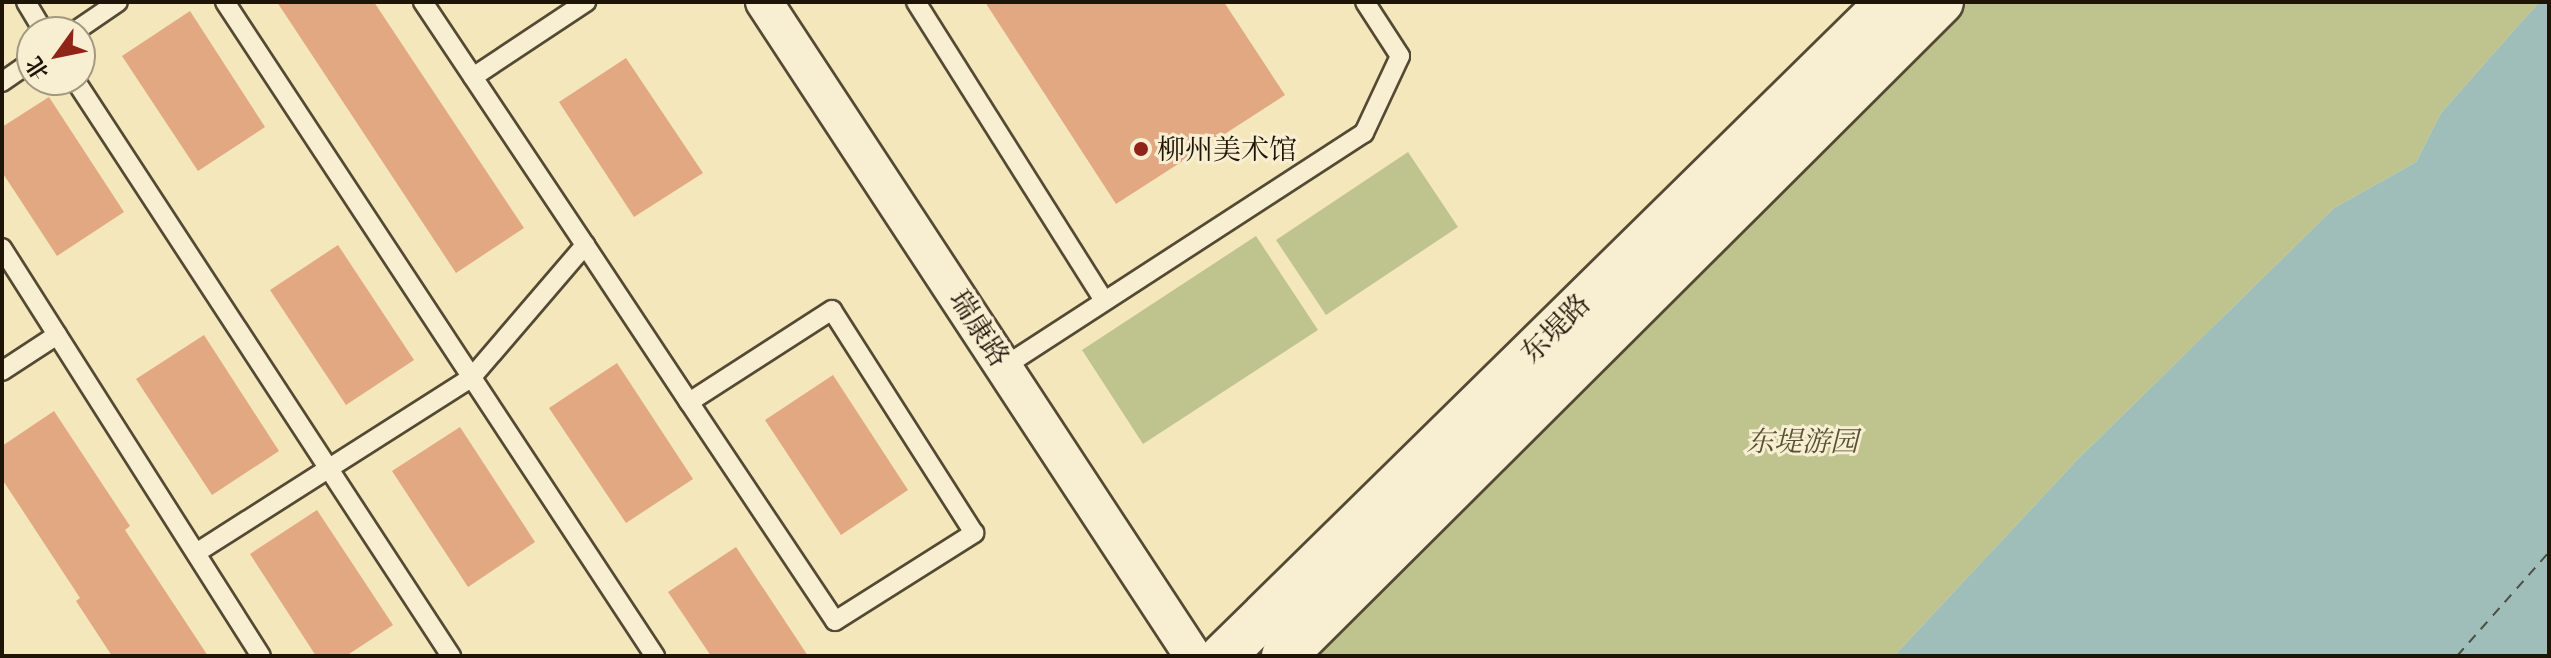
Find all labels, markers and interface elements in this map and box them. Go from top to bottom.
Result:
north arrow [16,16,96,96]
text: 北 [20,52,54,85]
place label: 柳州美术馆 [1157,132,1297,166]
marker: 柳州美术馆 [1132,140,1150,158]
street label: 瑞康路 [943,284,1017,372]
street label: 东堤路 [1513,286,1597,370]
park label: 东堤游园 [1746,424,1858,458]

